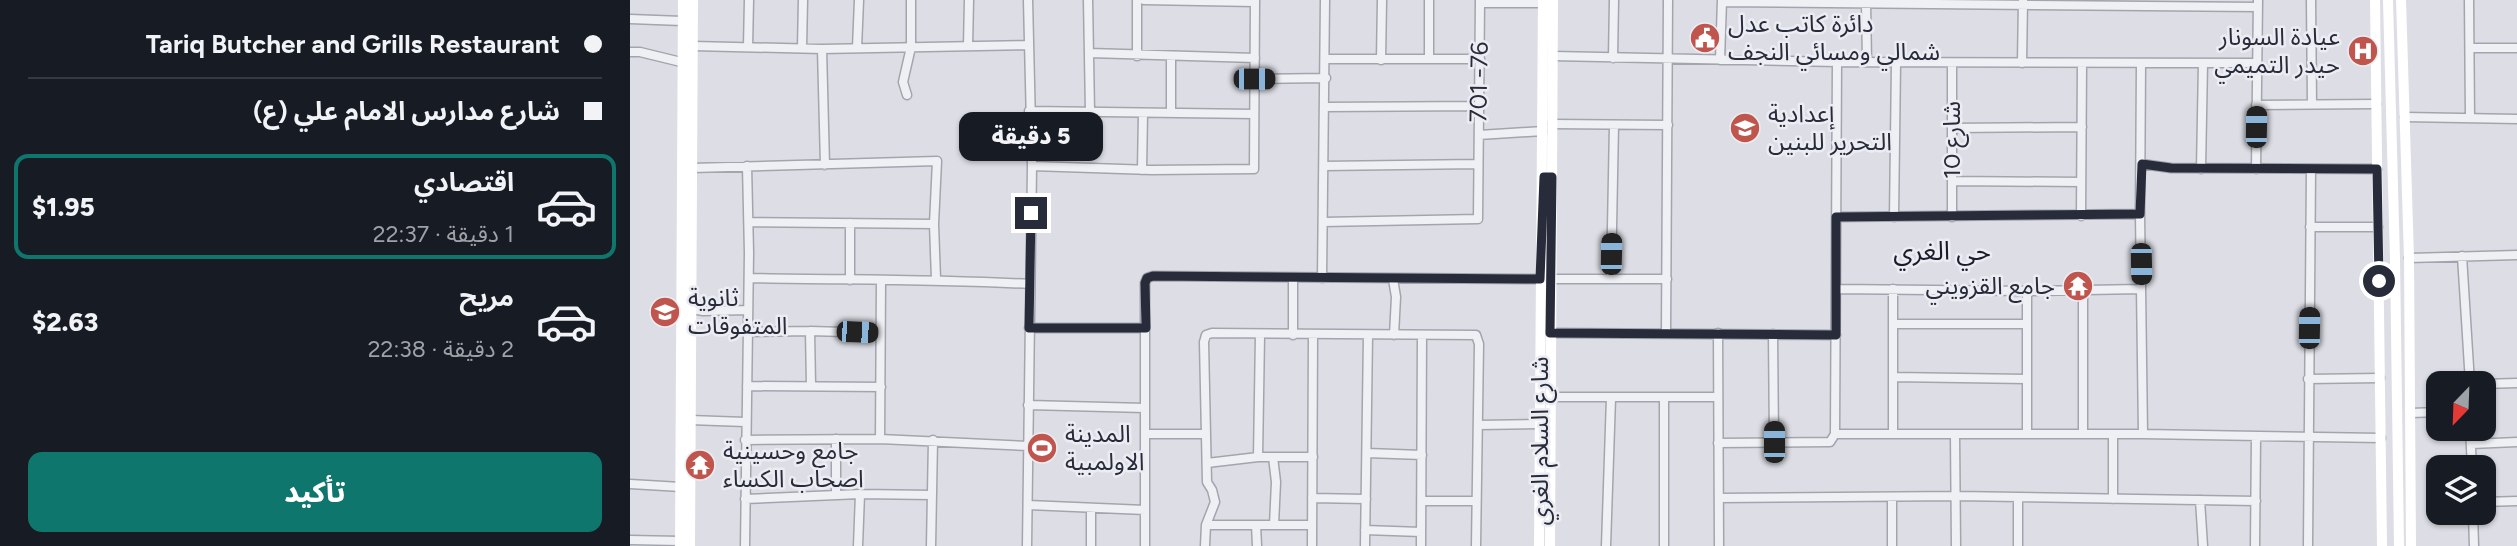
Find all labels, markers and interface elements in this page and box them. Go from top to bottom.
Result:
place label: دائرة كاتب عدل شمالي ومسائي النجف [1728,9,1940,71]
public building icon: دائرة كاتب عدل شمالي ومسائي النجف [1688,21,1722,55]
place label: عيادة السونار حيدر التميمي [2214,22,2340,84]
text: Tariq Butcher and Grills Restaurant [146,28,560,60]
hospital icon: عيادة السونار حيدر التميمي [2346,34,2380,68]
street label: 701 -76 [1463,41,1494,123]
car [1234,69,1276,90]
text: شارع مدارس الامام علي (ع) [253,95,560,127]
place label: إعدادية التحرير للبنين [1768,99,1892,156]
street label: شارع 10 [1937,101,1969,179]
car [2246,106,2267,148]
callout: 5 دقيقة [959,111,1103,160]
school or university icon: إعدادية التحرير للبنين [1728,111,1762,145]
text: 5 دقيقة [992,122,1070,150]
text: اقتصادي [414,166,514,198]
icon: car [535,175,598,238]
text: $1.95 [32,191,95,223]
route end [1015,197,1047,229]
text: 1 دقيقة · 22:37 [373,220,514,248]
car [1601,233,1622,275]
district label: حي الغري [1893,235,1991,271]
car [2131,243,2152,285]
route start [2363,265,2395,297]
temple icon: جامع القزويني [2061,269,2095,303]
place label: جامع القزويني [1925,271,2055,305]
text: مريح [459,281,514,313]
place label: ثانوية المتفوقات [688,283,788,340]
icon: car [535,290,598,353]
school or university icon: ثانوية المتفوقات [648,295,682,329]
text: $2.63 [32,306,98,338]
car [2299,307,2320,349]
car [836,321,879,343]
text: 2 دقيقة · 22:38 [368,335,514,363]
street label: شارع السلام الغري [1525,356,1559,526]
north arrow [2426,371,2496,441]
map controls [2426,371,2496,525]
place label: المدينة الاولمبية [1065,419,1144,476]
car [1764,421,1785,463]
sports icon: المدينة الاولمبية [1025,431,1059,465]
place label: جامع وحسينية اصحاب الكساء [723,436,864,493]
temple icon: جامع وحسينية اصحاب الكساء [683,448,717,482]
button: تأكيد [28,452,602,532]
button: layers [2426,455,2496,525]

